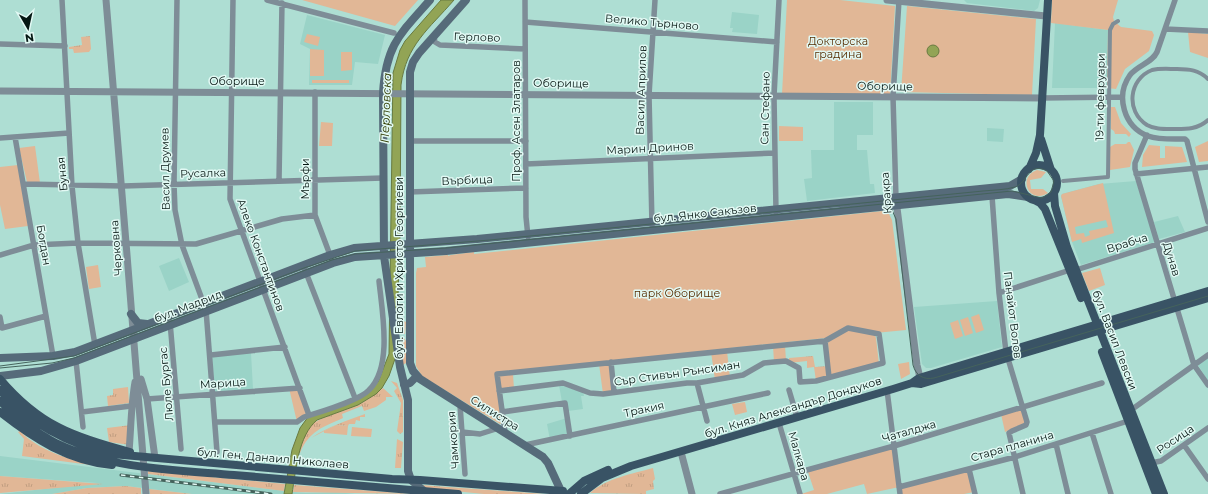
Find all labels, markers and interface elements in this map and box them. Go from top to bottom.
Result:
north arrow [8,8,48,48]
street label: Велико Търново [604,11,700,33]
street label: Герлово [453,29,501,45]
text: N [24,30,35,45]
park label: Докторска градина [808,34,868,61]
street label: Васил Априлов [632,45,650,135]
street label: 19-ти февруари [1092,53,1108,141]
street label: Проф. Асен Златаров [509,60,523,182]
street label: Сан Стефано [757,71,773,145]
water label: Перловска [377,73,394,143]
street label: Оборище [209,74,265,88]
street label: Оборище [533,76,589,90]
street label: Оборище [857,79,913,93]
street label: Васил Друмев [157,128,173,210]
street label: Марин Дринов [606,139,694,157]
street label: Буная [54,156,70,192]
street label: Мърфи [298,158,312,200]
street label: Русалка [180,165,226,181]
street label: Върбица [441,172,493,188]
street label: Кракра [878,172,894,214]
street label: бул. Евлоги и Христо Георгиеви [392,177,406,359]
street label: Алеко Константинов [234,197,288,313]
street label: бул. Янко Сакъзов [653,201,757,225]
street label: Черковна [107,220,125,276]
street label: Богдан [34,224,54,266]
street label: Врабча [1105,230,1149,256]
street label: Дунав [1160,240,1184,278]
street label: Панайот Волов [1001,271,1025,359]
park label: парк Оборище [634,286,720,300]
street label: бул. Мадрид [152,287,224,325]
street label: бул. Васил Левски [1090,288,1140,392]
street label: Люле Бургас [156,346,176,422]
street label: Сър Стивън Рънсиман [613,357,741,389]
street label: бул. Княз Александър Дондуков [703,373,883,441]
street label: Марица [200,374,246,392]
street label: Силистра [468,392,522,434]
street label: Тракия [623,398,665,420]
street label: Чамкория [444,411,462,469]
street label: Чаталджа [880,417,938,445]
street label: Росица [1154,421,1196,457]
street label: Стара планина [969,427,1055,465]
street label: Малкара [785,430,813,482]
street label: бул. Ген. Данаил Николаев [196,444,350,472]

